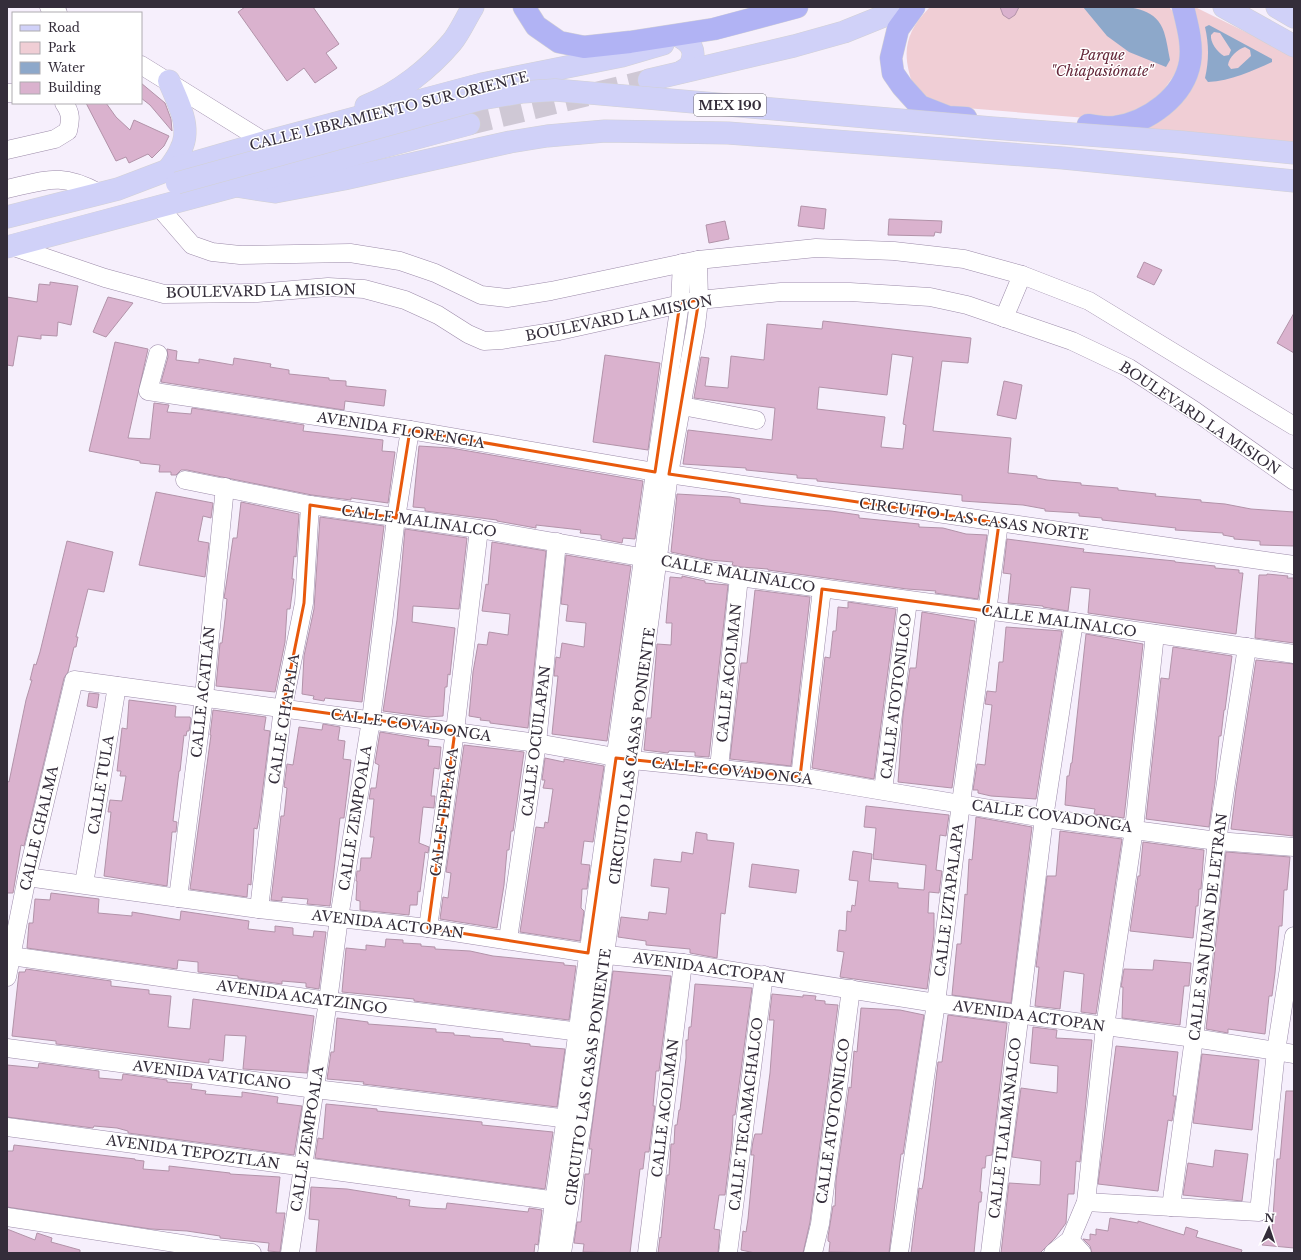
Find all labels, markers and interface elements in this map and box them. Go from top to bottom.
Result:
legend [12,12,142,104]
text: Road [48,20,80,35]
text: Park [48,40,76,55]
park label: Parque "Chiapasiónate" [1051,46,1154,80]
text: Water [47,60,85,75]
street label: CALLE LIBRAMIENTO SUR ORIENTE [248,68,530,154]
text: Building [48,80,102,95]
road number: MEX 190 [694,94,766,116]
street label: BOULEVARD LA MISION [166,280,357,302]
street label: BOULEVARD LA MISION [524,291,714,345]
street label: BOULEVARD LA MISION [1116,357,1284,479]
street label: AVENIDA FLORENCIA [315,408,486,452]
street label: CIRCUITO LAS CASAS NORTE [858,494,1090,544]
street label: CALLE MALINALCO [340,501,498,541]
street label: CALLE MALINALCO [659,552,817,596]
street label: CALLE MALINALCO [980,601,1138,641]
street label: CALLE ACOLMAN [713,602,745,743]
street label: CALLE ATOTONILCO [877,612,915,780]
street label: CALLE ACATLÁN [187,625,219,759]
street label: CIRCUITO LAS CASAS PONIENTE [605,626,659,886]
street label: CALLE CHAPALA [265,652,303,786]
street label: CALLE OCUILAPAN [518,664,554,818]
street label: CALLE COVADONGA [329,705,493,745]
street label: CALLE TULA [84,734,118,836]
street label: CALLE ZEMPOALA [335,744,375,892]
street label: CALLE TEPEACA [426,746,462,878]
street label: CALLE COVADONGA [650,754,814,788]
street label: CALLE CHALMA [16,764,62,892]
street label: CALLE COVADONGA [970,796,1134,836]
street label: CALLE SAN JUAN DE LETRAN [1185,812,1231,1042]
street label: CALLE IZTAPALAPA [931,822,967,978]
street label: AVENIDA ACTOPAN [310,906,465,942]
street label: CIRCUITO LAS CASAS PONIENTE [561,947,615,1207]
street label: AVENIDA ACTOPAN [631,948,786,988]
street label: AVENIDA ACATZINGO [214,976,389,1018]
street label: AVENIDA ACTOPAN [951,996,1106,1036]
street label: CALLE TECAMACHALCO [725,1016,767,1212]
street label: CALLE TLALMANALCO [985,1036,1025,1220]
street label: CALLE ACOLMAN [648,1037,682,1178]
street label: CALLE ATOTONILCO [812,1037,854,1205]
street label: AVENIDA VATICANO [131,1056,292,1094]
street label: CALLE ZEMPOALA [287,1065,327,1213]
street label: AVENIDA TEPOZTLÁN [104,1131,281,1173]
north arrow [1249,1208,1289,1248]
text: N [1264,1211,1276,1225]

